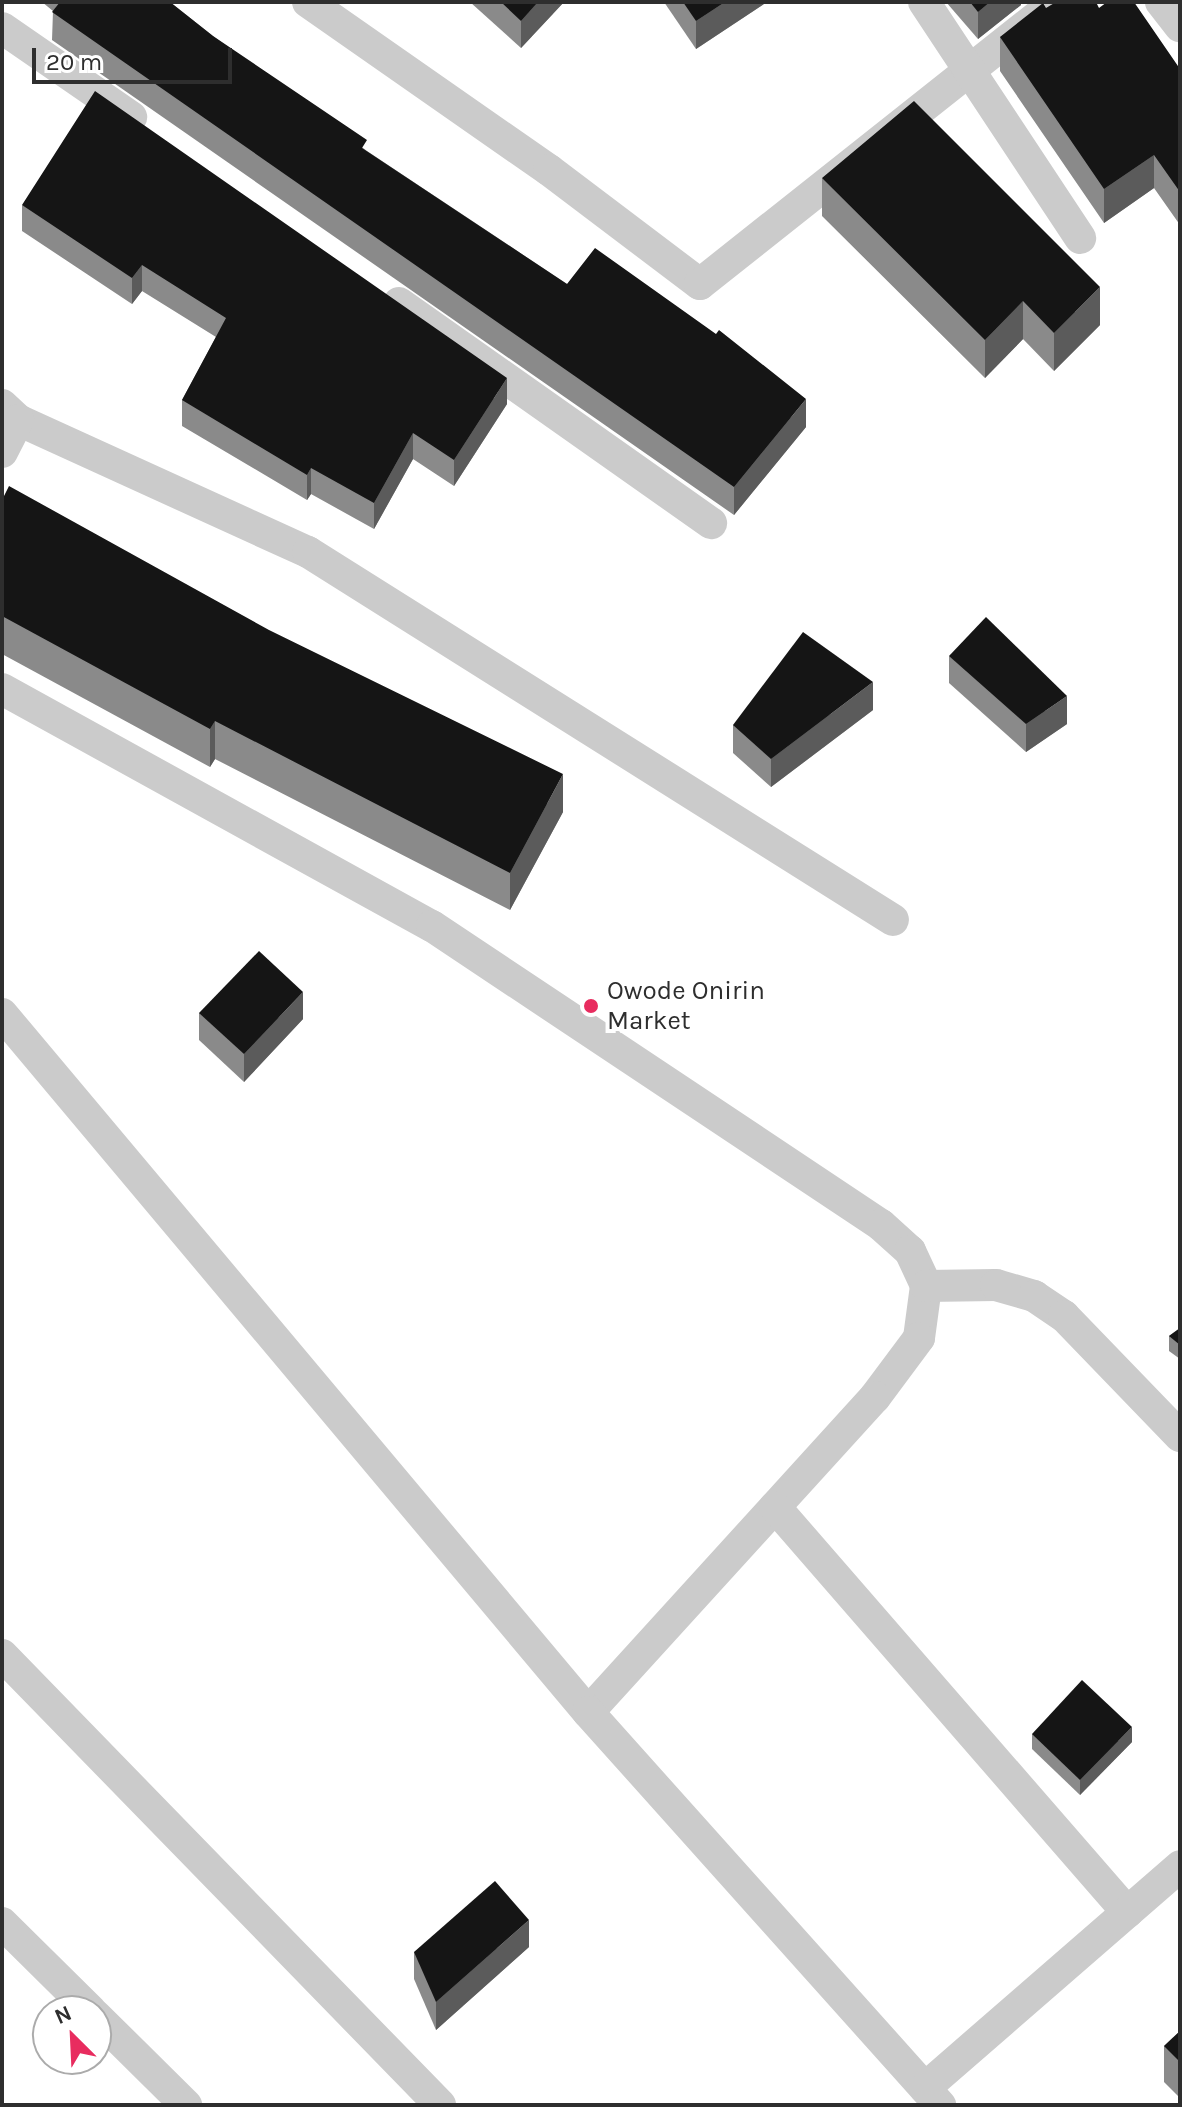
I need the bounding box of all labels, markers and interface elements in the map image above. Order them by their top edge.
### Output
scale bar [36,32,236,82]
text: 20 m [46,48,102,76]
place label: Owode Onirin Market [607,975,765,1036]
marker: Owode Onirin Market [582,997,600,1015]
north arrow [32,1995,112,2075]
text: N [51,2000,76,2030]

